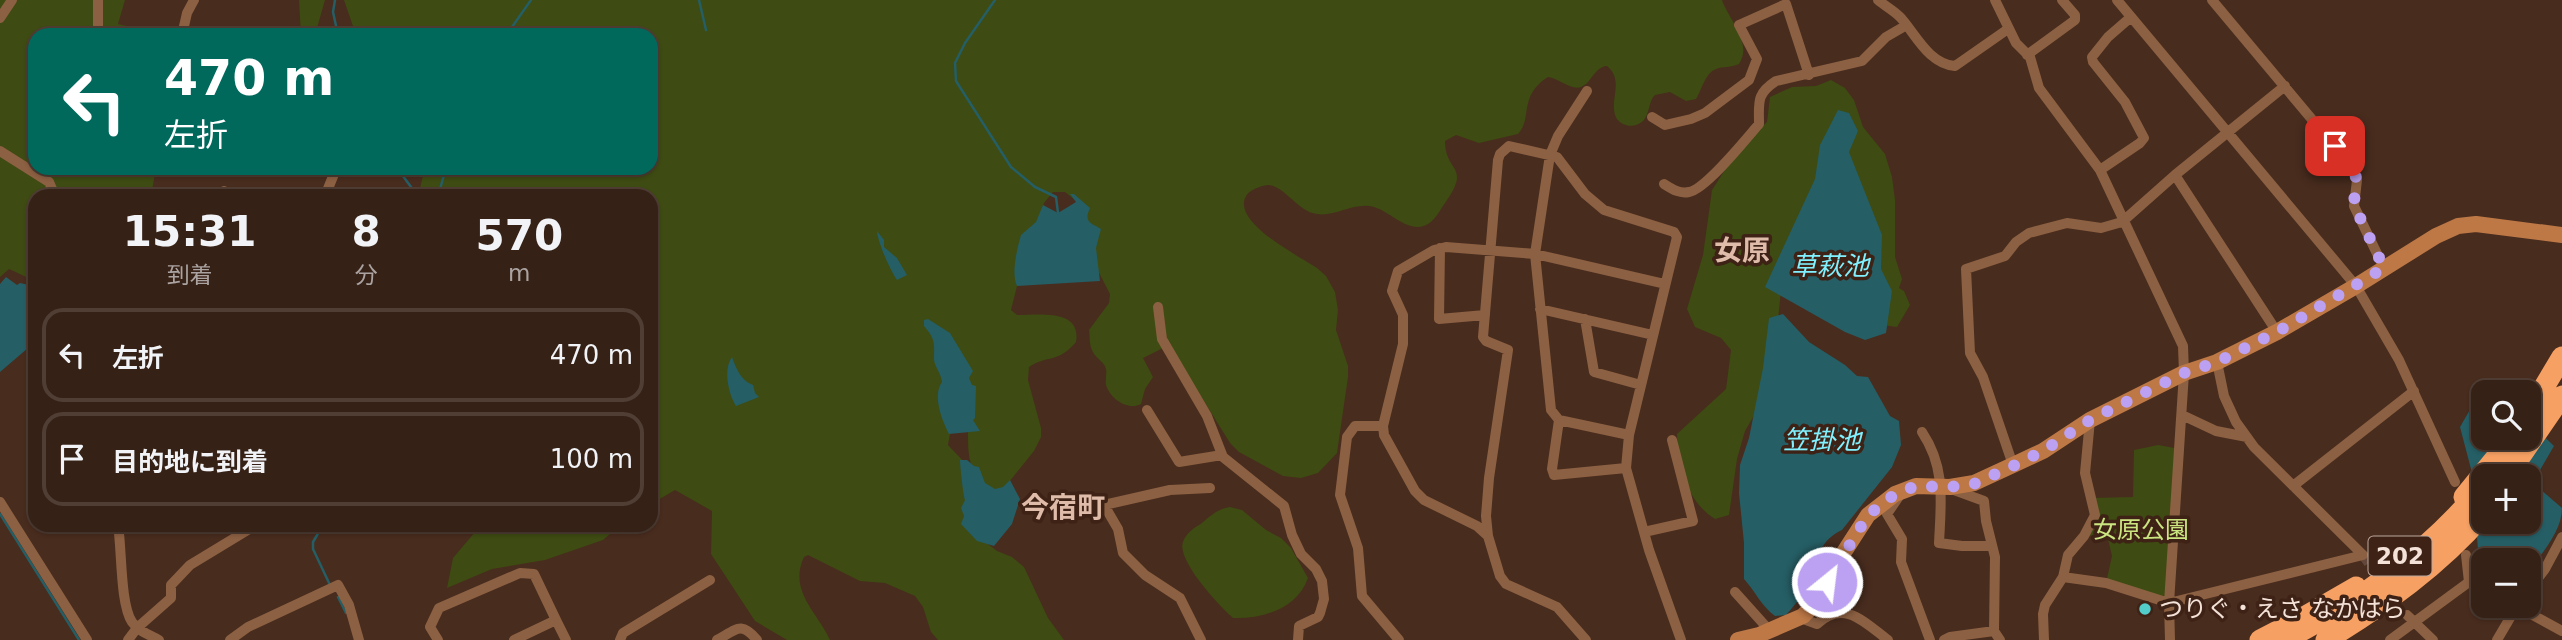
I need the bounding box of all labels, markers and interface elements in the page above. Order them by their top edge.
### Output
text: 470 m [164,50,334,107]
icon: left [49,56,140,147]
text: 左折 [164,116,228,154]
pin [2305,116,2365,176]
icon: arrive [2316,127,2354,165]
text: 15:31 [123,207,257,256]
text: 8 [351,207,381,256]
text: 570 [475,211,563,260]
district label: 女原 [1714,234,1770,267]
water label: 草萩池 [1791,251,1872,281]
text: m [508,260,531,286]
text: 到着 [167,262,213,288]
text: 分 [355,262,378,288]
icon: left [53,336,91,374]
text: 470 m [550,340,633,370]
text: 左折 [112,343,164,373]
map controls [2471,380,2541,618]
button: search [2471,380,2541,450]
water label: 笠掛池 [1783,425,1864,455]
icon: arrive [53,440,91,478]
text: 100 m [550,444,633,474]
text: 目的地に到着 [112,447,268,477]
button: + [2471,464,2541,534]
district label: 今宿町 [1021,491,1105,524]
park label: 女原公園 [2093,516,2189,544]
road number: 202 [2368,536,2432,576]
position arrow [1790,545,1864,619]
button: − [2471,548,2541,618]
place label: つりぐ・えさ なかはら [2159,595,2406,623]
marker: つりぐ・えさ なかはら [2137,601,2153,617]

